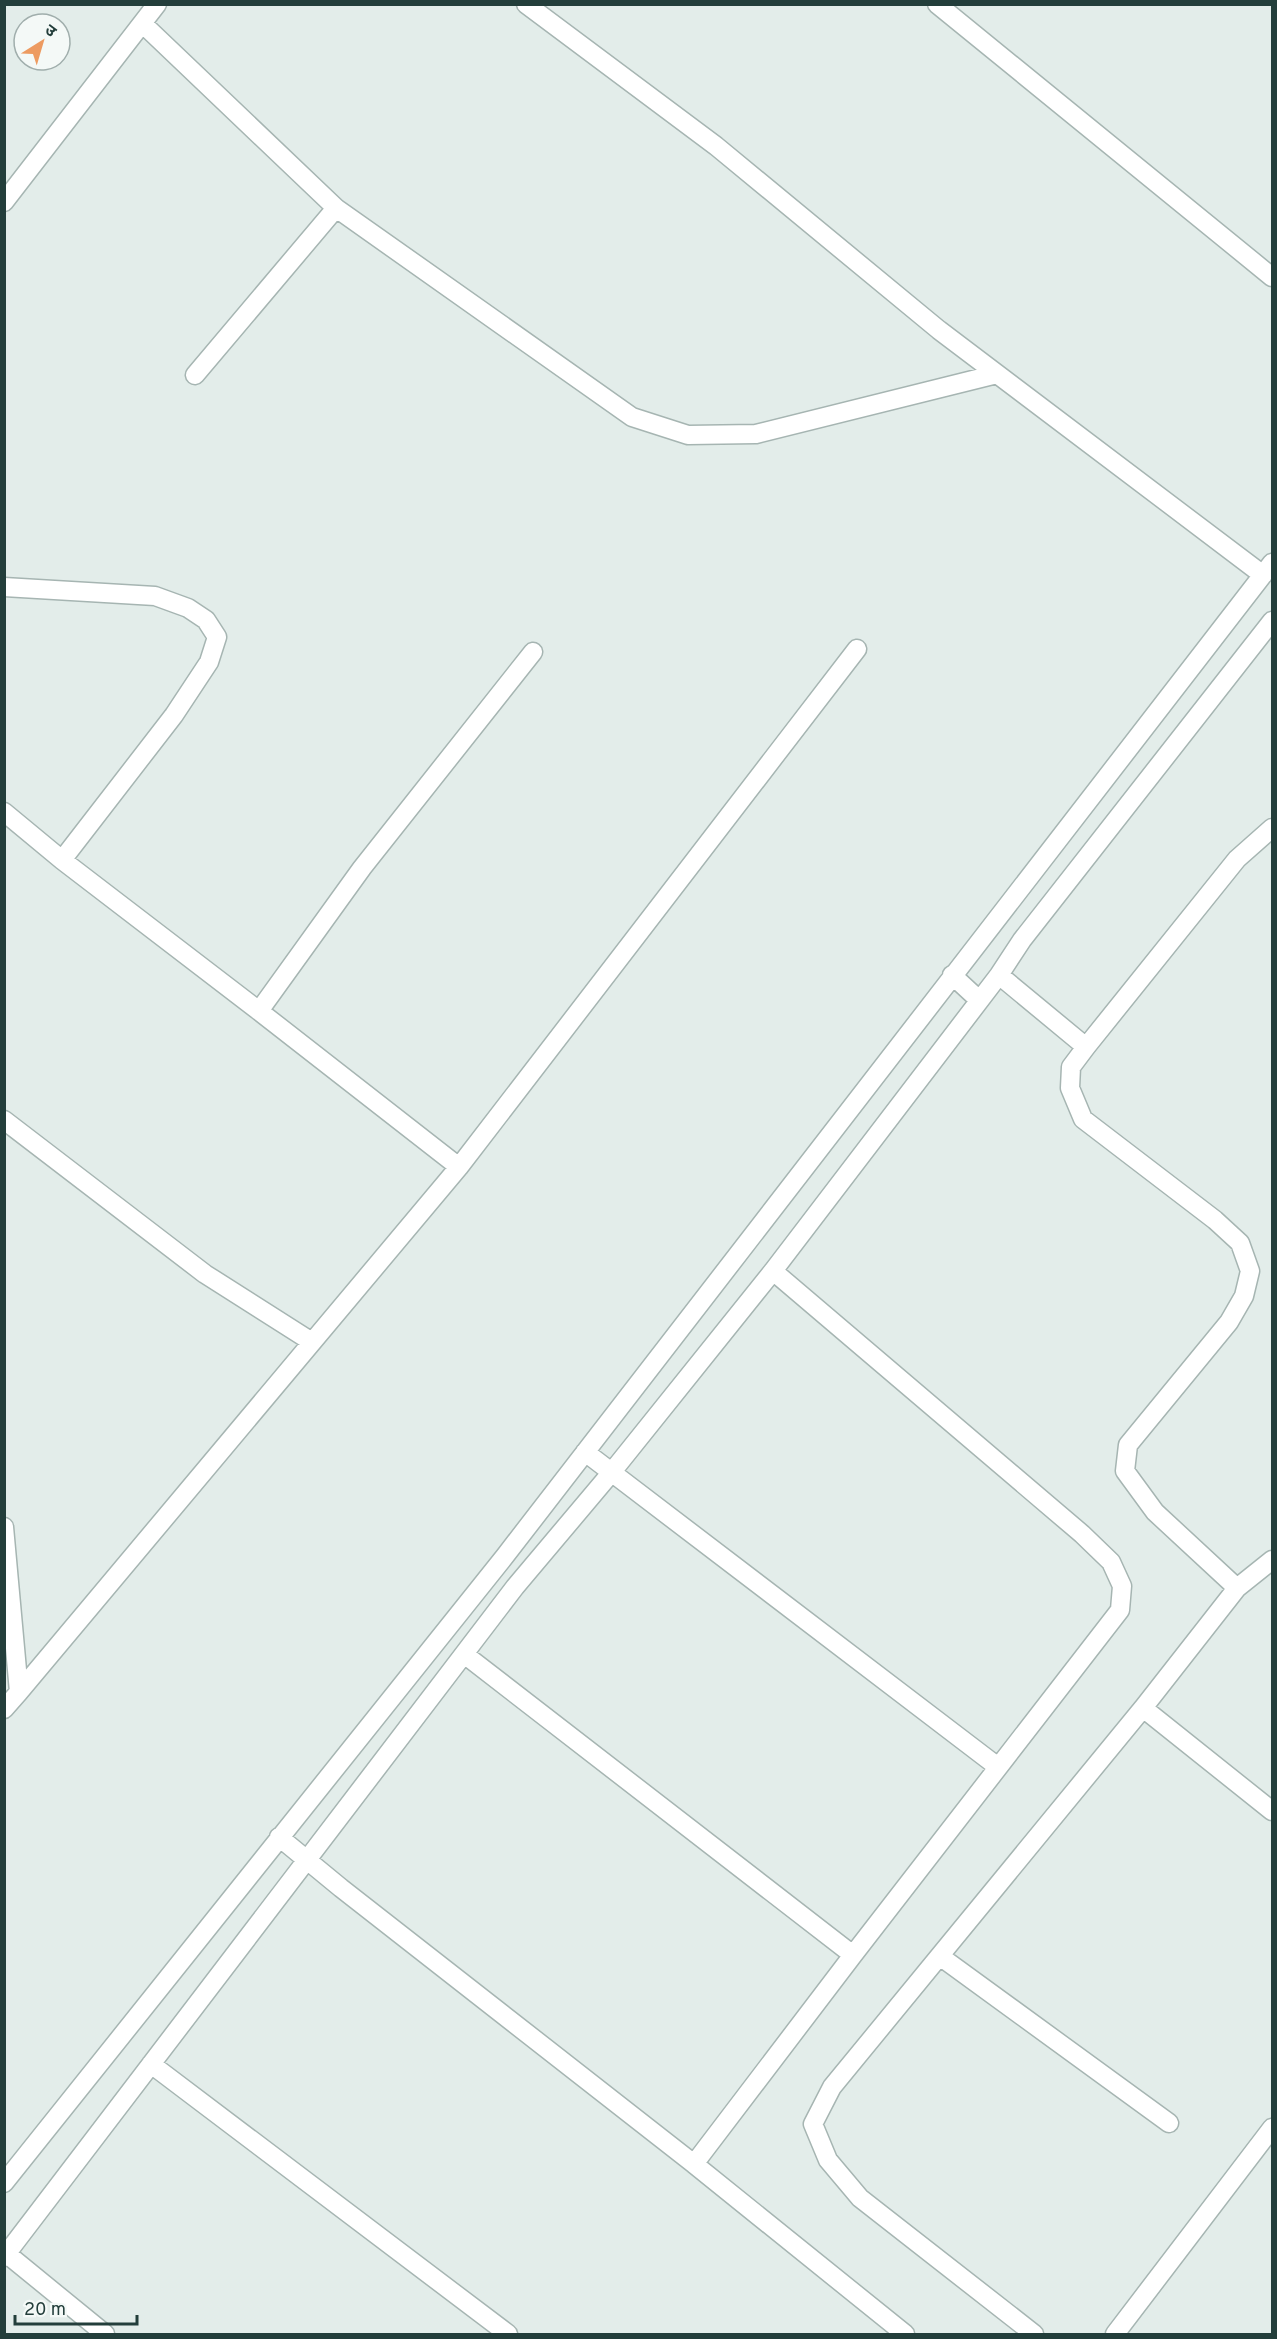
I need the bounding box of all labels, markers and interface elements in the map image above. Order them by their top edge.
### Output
north arrow [12,12,72,72]
text: उ [40,21,60,43]
scale bar [15,2288,136,2326]
text: 20 m [24,2299,66,2322]

